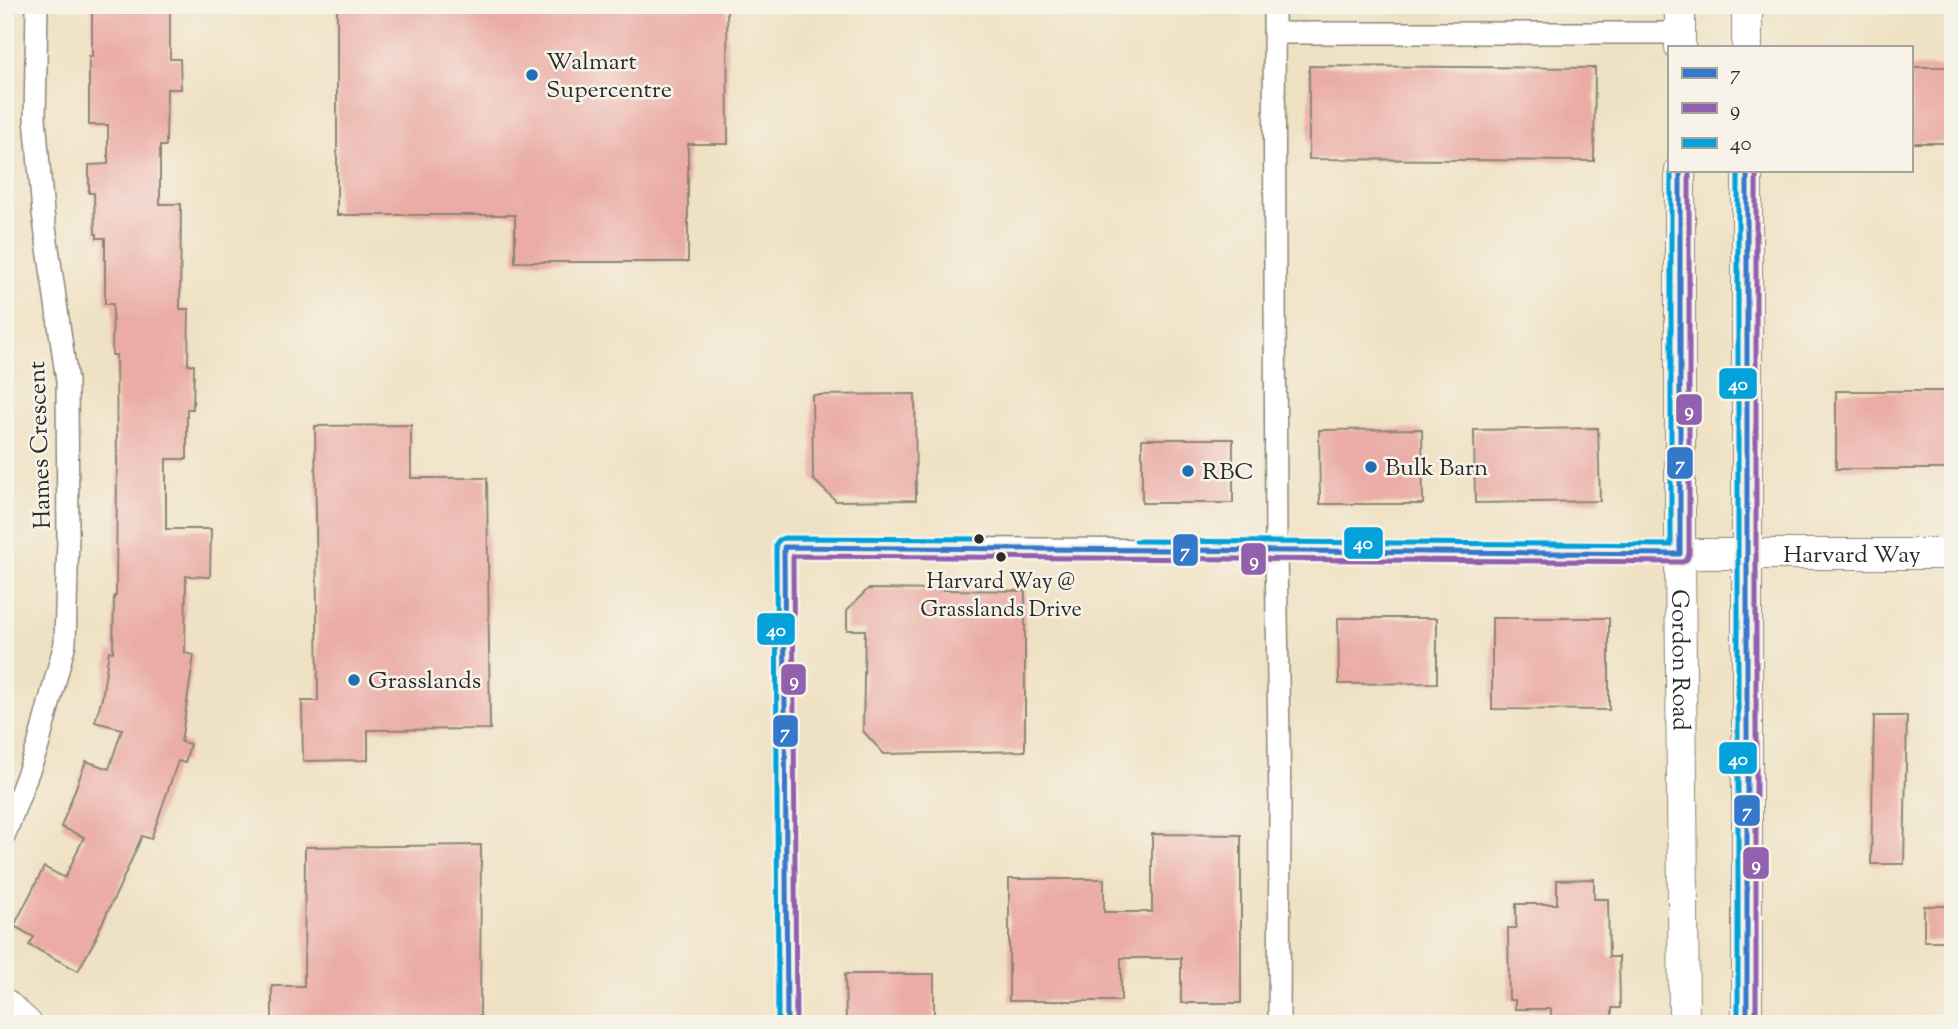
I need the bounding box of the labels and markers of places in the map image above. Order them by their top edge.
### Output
place label: Walmart Supercentre [546,46,672,108]
marker: Walmart Supercentre [524,67,540,83]
place label: Bulk Barn [1385,452,1488,486]
place label: RBC [1202,456,1254,490]
marker: Bulk Barn [1363,459,1379,475]
marker: RBC [1180,463,1196,479]
unlabelled marker [972,532,986,546]
marker: Harvard Way @ Grasslands Drive [994,550,1008,564]
place label: Harvard Way @ Grasslands Drive [920,567,1082,627]
place label: Grasslands [368,665,481,699]
marker: Grasslands [346,672,362,688]

